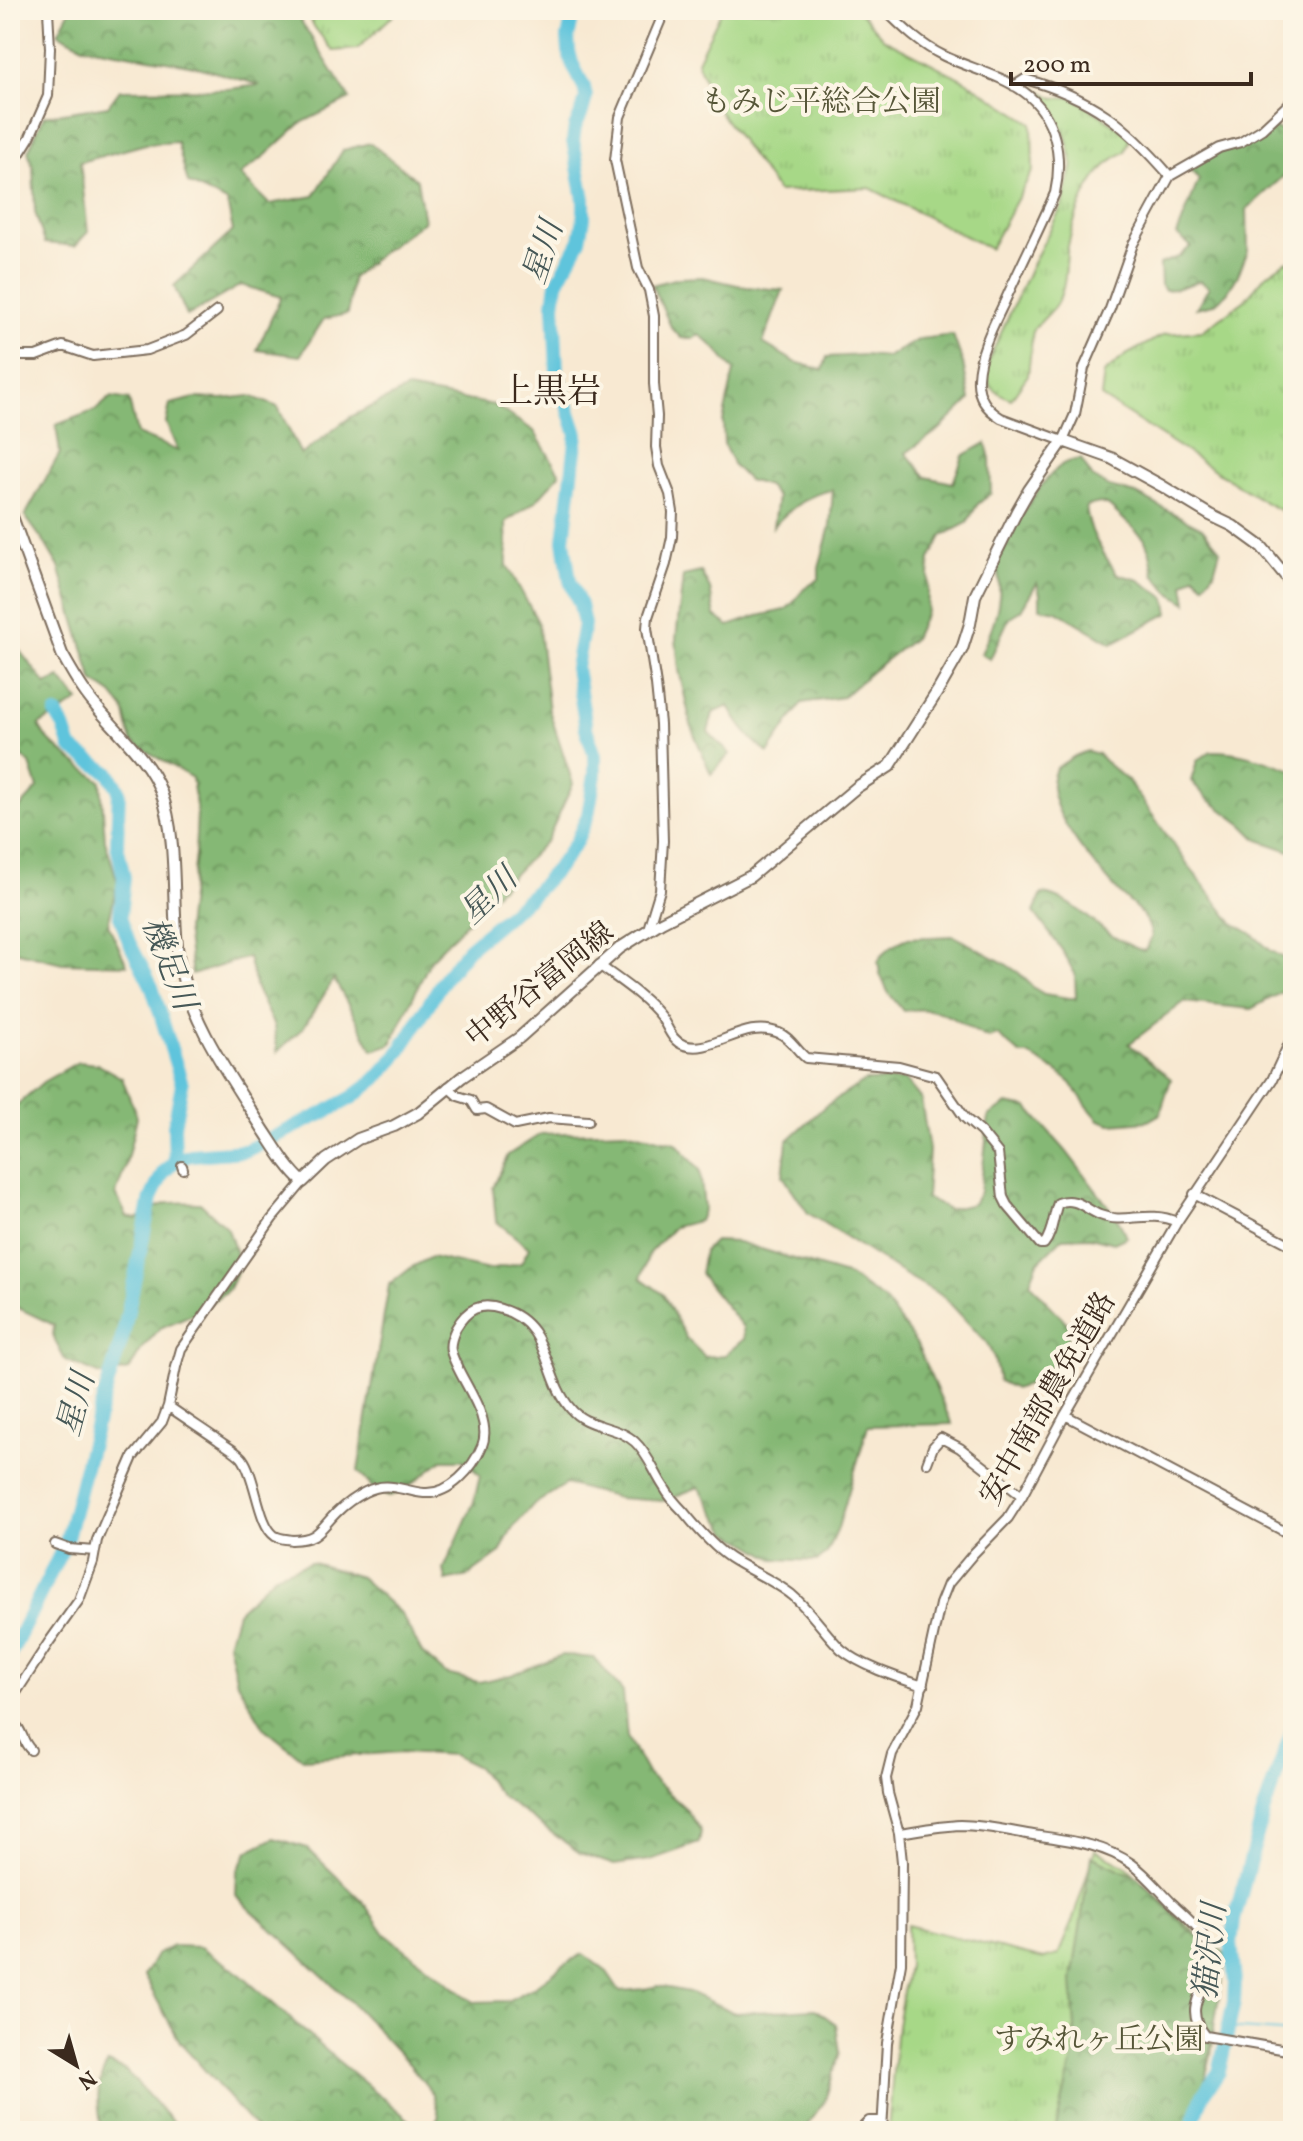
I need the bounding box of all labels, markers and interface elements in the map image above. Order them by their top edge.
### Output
scale bar [1011,36,1251,86]
text: 200 m [1023,49,1091,83]
park label: もみじ平総合公園 [701,82,941,124]
water label: 星川 [514,213,577,290]
district label: 上黒岩 [499,370,601,417]
water label: 星川 [452,857,531,935]
water label: 機足川 [129,911,206,1020]
street label: 中野谷富岡線 [457,913,623,1059]
street label: 安中南部農免道路 [971,1285,1127,1513]
water label: 星川 [48,1365,108,1441]
water label: 猫沢川 [1185,1898,1239,2001]
park label: すみれヶ丘公園 [994,2020,1204,2062]
north arrow [36,2025,116,2105]
text: N [71,2062,102,2096]

